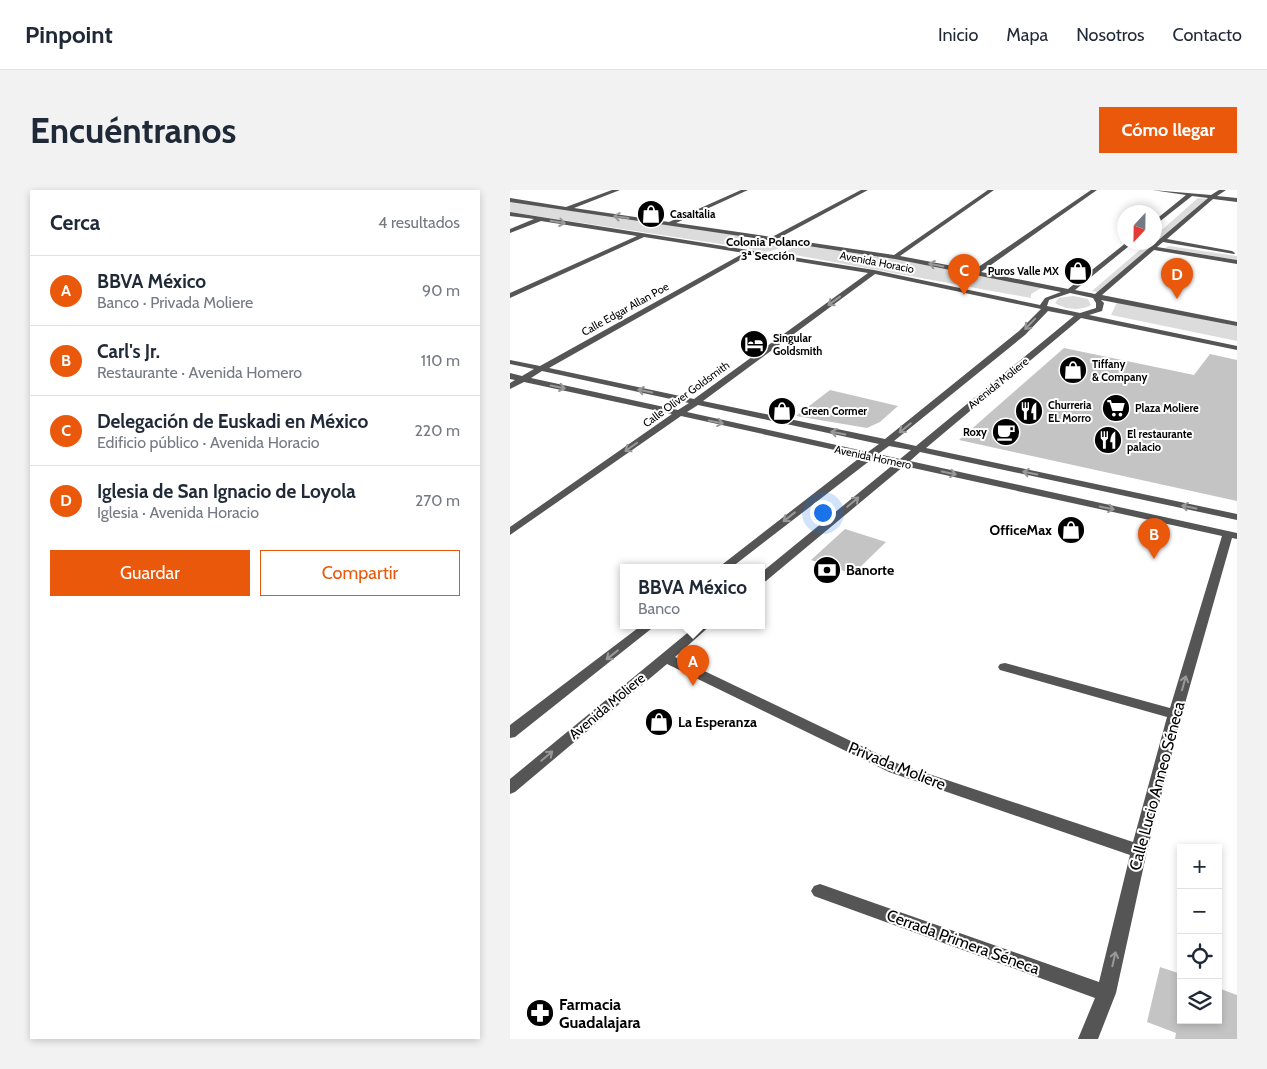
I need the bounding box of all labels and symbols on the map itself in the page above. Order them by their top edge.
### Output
shop icon: CasaItalia [636,199,666,229]
north arrow [1117,205,1162,250]
place label: CasaItalia [670,207,716,221]
one-way arrow [613,211,629,221]
one-way arrow [550,217,566,227]
district label: Colonia Polanco 3ª Sección [726,234,810,263]
street label: Avenida Horacio [839,248,915,276]
pin: C [948,254,980,295]
shop icon: Puros Valle MX [1063,256,1093,286]
pin: D [1161,258,1193,299]
one-way arrow [929,259,945,269]
place label: Puros Valle MX [988,264,1059,278]
street label: Calle Edgar Allan Poe [579,279,671,339]
one-way arrow [827,296,841,306]
one-way arrow [1024,318,1036,331]
hotel icon: Singular Goldsmith [739,329,769,359]
place label: Singular Goldsmith [773,331,822,358]
street label: Avenida Moliere [965,354,1031,412]
shop icon: Tiffany & Company [1058,355,1088,385]
place label: Tiffany & Company [1092,357,1147,384]
street label: Calle Oliver Goldsmith [640,358,732,430]
one-way arrow [549,383,565,392]
one-way arrow [638,386,654,395]
supermarket icon: Plaza Moliere [1101,393,1131,423]
shop icon: Green Cormer [767,396,797,426]
restaurant icon: Churreria EL Morro [1014,396,1044,426]
place label: Churreria EL Morro [1048,398,1092,425]
place label: Plaza Moliere [1135,401,1199,415]
place label: Green Cormer [801,404,867,418]
cafe icon: Roxy [991,417,1021,447]
one-way arrow [708,418,724,427]
one-way arrow [898,422,911,433]
place label: Roxy [963,425,987,439]
restaurant icon: El restaurante palacio [1093,425,1123,455]
one-way arrow [831,427,847,437]
place label: El restaurante palacio [1127,427,1193,454]
one-way arrow [625,442,639,452]
street label: Avenida Homero [833,442,913,472]
one-way arrow [1023,468,1039,478]
one-way arrow [940,469,956,478]
one-way arrow [847,496,860,508]
your location [810,500,836,526]
one-way arrow [1182,502,1198,511]
one-way arrow [1099,504,1115,513]
one-way arrow [783,512,796,523]
shop icon: OfficeMax [1056,515,1086,545]
pin: B [1138,518,1170,559]
place label: OfficeMax [990,521,1052,539]
bank icon: Banorte [812,555,842,585]
place label: Banorte [846,561,894,579]
pin: A [677,645,709,686]
one-way arrow [605,649,618,660]
street label: Avenida Moliere [565,669,649,743]
one-way arrow [1180,676,1190,692]
street label: Calle Lucio Anneo Séneca [1125,699,1189,873]
shop icon: La Esperanza [644,707,674,737]
place label: La Esperanza [678,713,757,731]
street label: Privada Moliere [846,738,948,794]
one-way arrow [541,751,554,762]
street label: Cerrada Primera Séneca [884,906,1042,979]
one-way arrow [1110,952,1119,968]
place label: Farmacia Guadalajara [559,995,641,1032]
pharmacy icon: Farmacia Guadalajara [525,998,555,1028]

